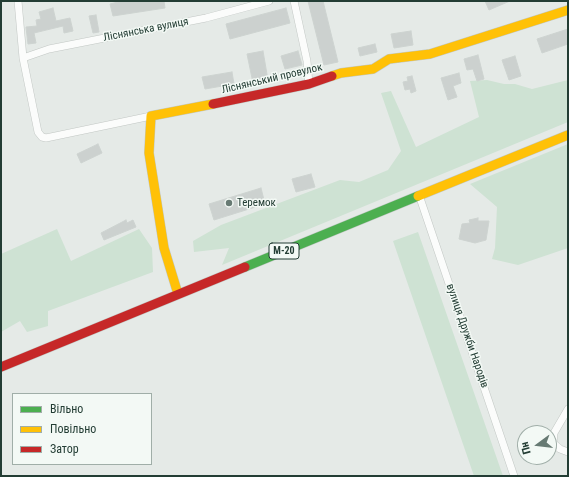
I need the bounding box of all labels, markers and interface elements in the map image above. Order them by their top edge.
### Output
street label: Ліснянська вулиця [102,15,190,45]
street label: Ліснянський провулок [220,61,324,97]
place label: Теремок [237,196,276,210]
marker: Теремок [224,198,234,208]
road number: М-20 [269,243,299,259]
street label: вулиця Дружби Народів [443,282,491,390]
legend [12,393,152,465]
text: Вільно [50,402,83,416]
text: Повільно [50,422,96,436]
north arrow [517,425,557,465]
text: Пн [518,440,534,456]
text: Затор [50,442,79,456]

